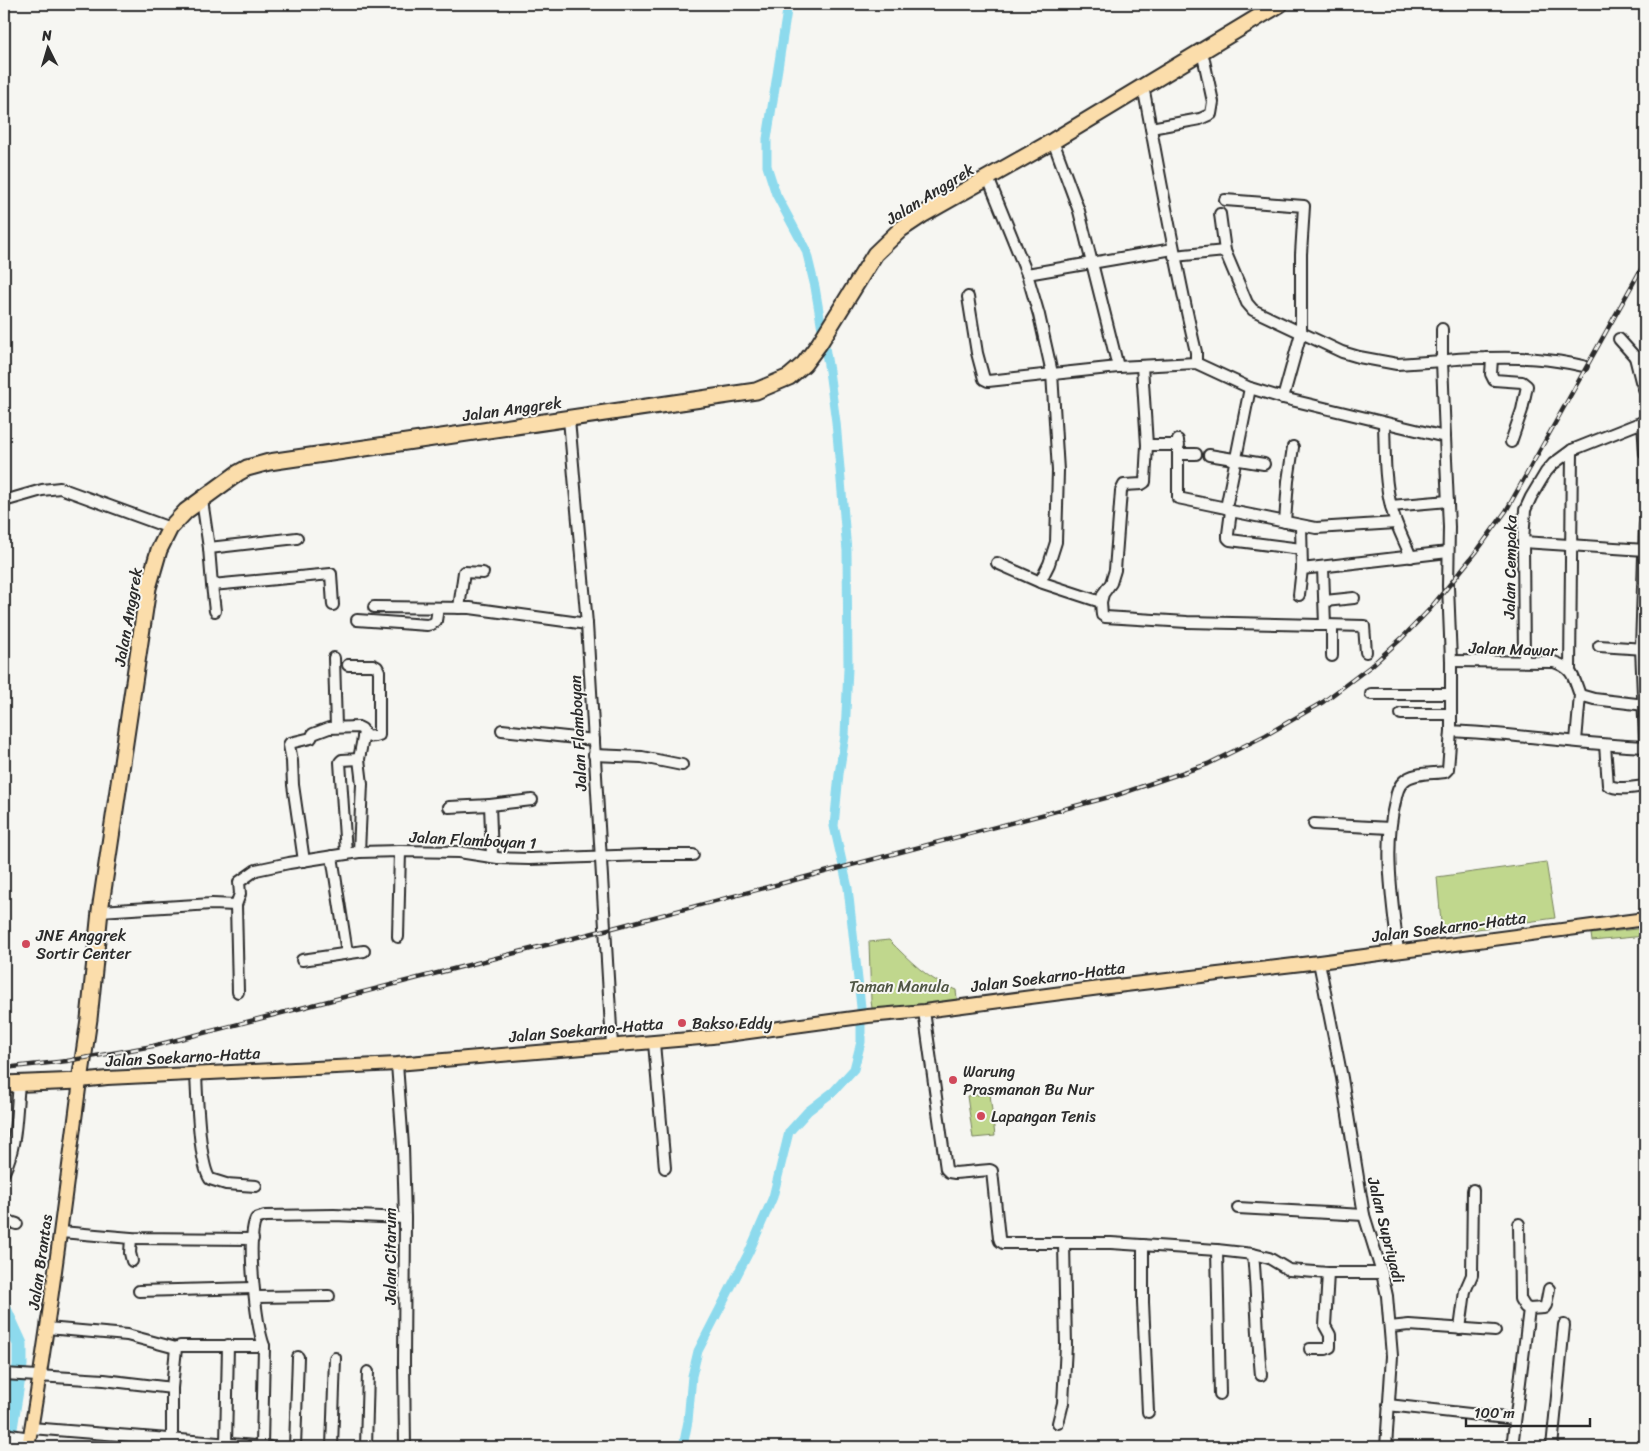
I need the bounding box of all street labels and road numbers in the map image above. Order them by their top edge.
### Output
street label: Jalan Anggrek [879,155,980,233]
street label: Jalan Anggrek [460,388,564,430]
street label: Jalan Cempaka [1495,514,1525,620]
street label: Jalan Anggrek [105,565,151,670]
street label: Jalan Mawar [1467,633,1559,665]
street label: Jalan Flamboyan [560,674,596,793]
street label: Jalan Flamboyan 1 [408,822,537,858]
street label: Jalan Soekarno-Hatta [1369,903,1529,951]
street label: Jalan Soekarno-Hatta [968,953,1128,1001]
street label: Jalan Soekarno-Hatta [507,1009,665,1051]
street label: Jalan Soekarno-Hatta [104,1038,262,1076]
street label: Jalan Supriyadi [1359,1173,1413,1287]
street label: Jalan Citarum [376,1207,405,1306]
street label: Jalan Brantas [19,1212,61,1313]

